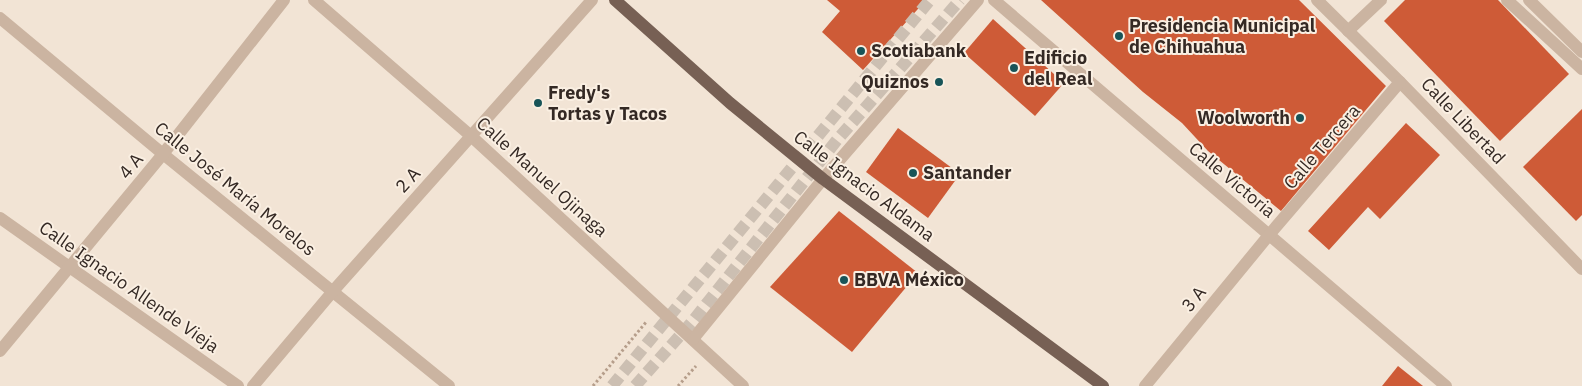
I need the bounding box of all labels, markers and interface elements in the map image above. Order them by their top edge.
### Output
place label: Presidencia Municipal de Chihuahua [1129,14,1316,58]
marker: Presidencia Municipal de Chihuahua [1113,30,1125,42]
place label: Scotiabank [871,39,967,62]
marker: Scotiabank [855,45,867,57]
place label: Edificio del Real [1024,46,1093,90]
marker: Edificio del Real [1008,62,1020,74]
place label: Quiznos [861,70,929,93]
street label: Calle Libertad [1416,73,1510,169]
marker: Quiznos [933,76,945,88]
place label: Fredy's Tortas y Tacos [548,81,667,125]
marker: Fredy's Tortas y Tacos [532,97,544,109]
street label: Calle Tercera [1278,99,1365,194]
place label: Woolworth [1197,106,1290,129]
street label: Calle Manuel Ojinaga [472,112,613,242]
marker: Woolworth [1294,112,1306,124]
street label: Calle José María Morelos [150,116,321,261]
street label: Calle Ignacio Aldama [789,125,940,246]
street label: Calle Victoria [1184,137,1281,223]
street label: 4 A [113,148,148,183]
place label: Santander [923,161,1011,184]
street label: 2 A [390,162,425,197]
marker: Santander [907,167,919,179]
street label: Calle Ignacio Allende Vieja [35,216,224,358]
place label: BBVA México [854,268,964,291]
marker: BBVA México [838,274,850,286]
street label: 3 A [1176,281,1211,316]

